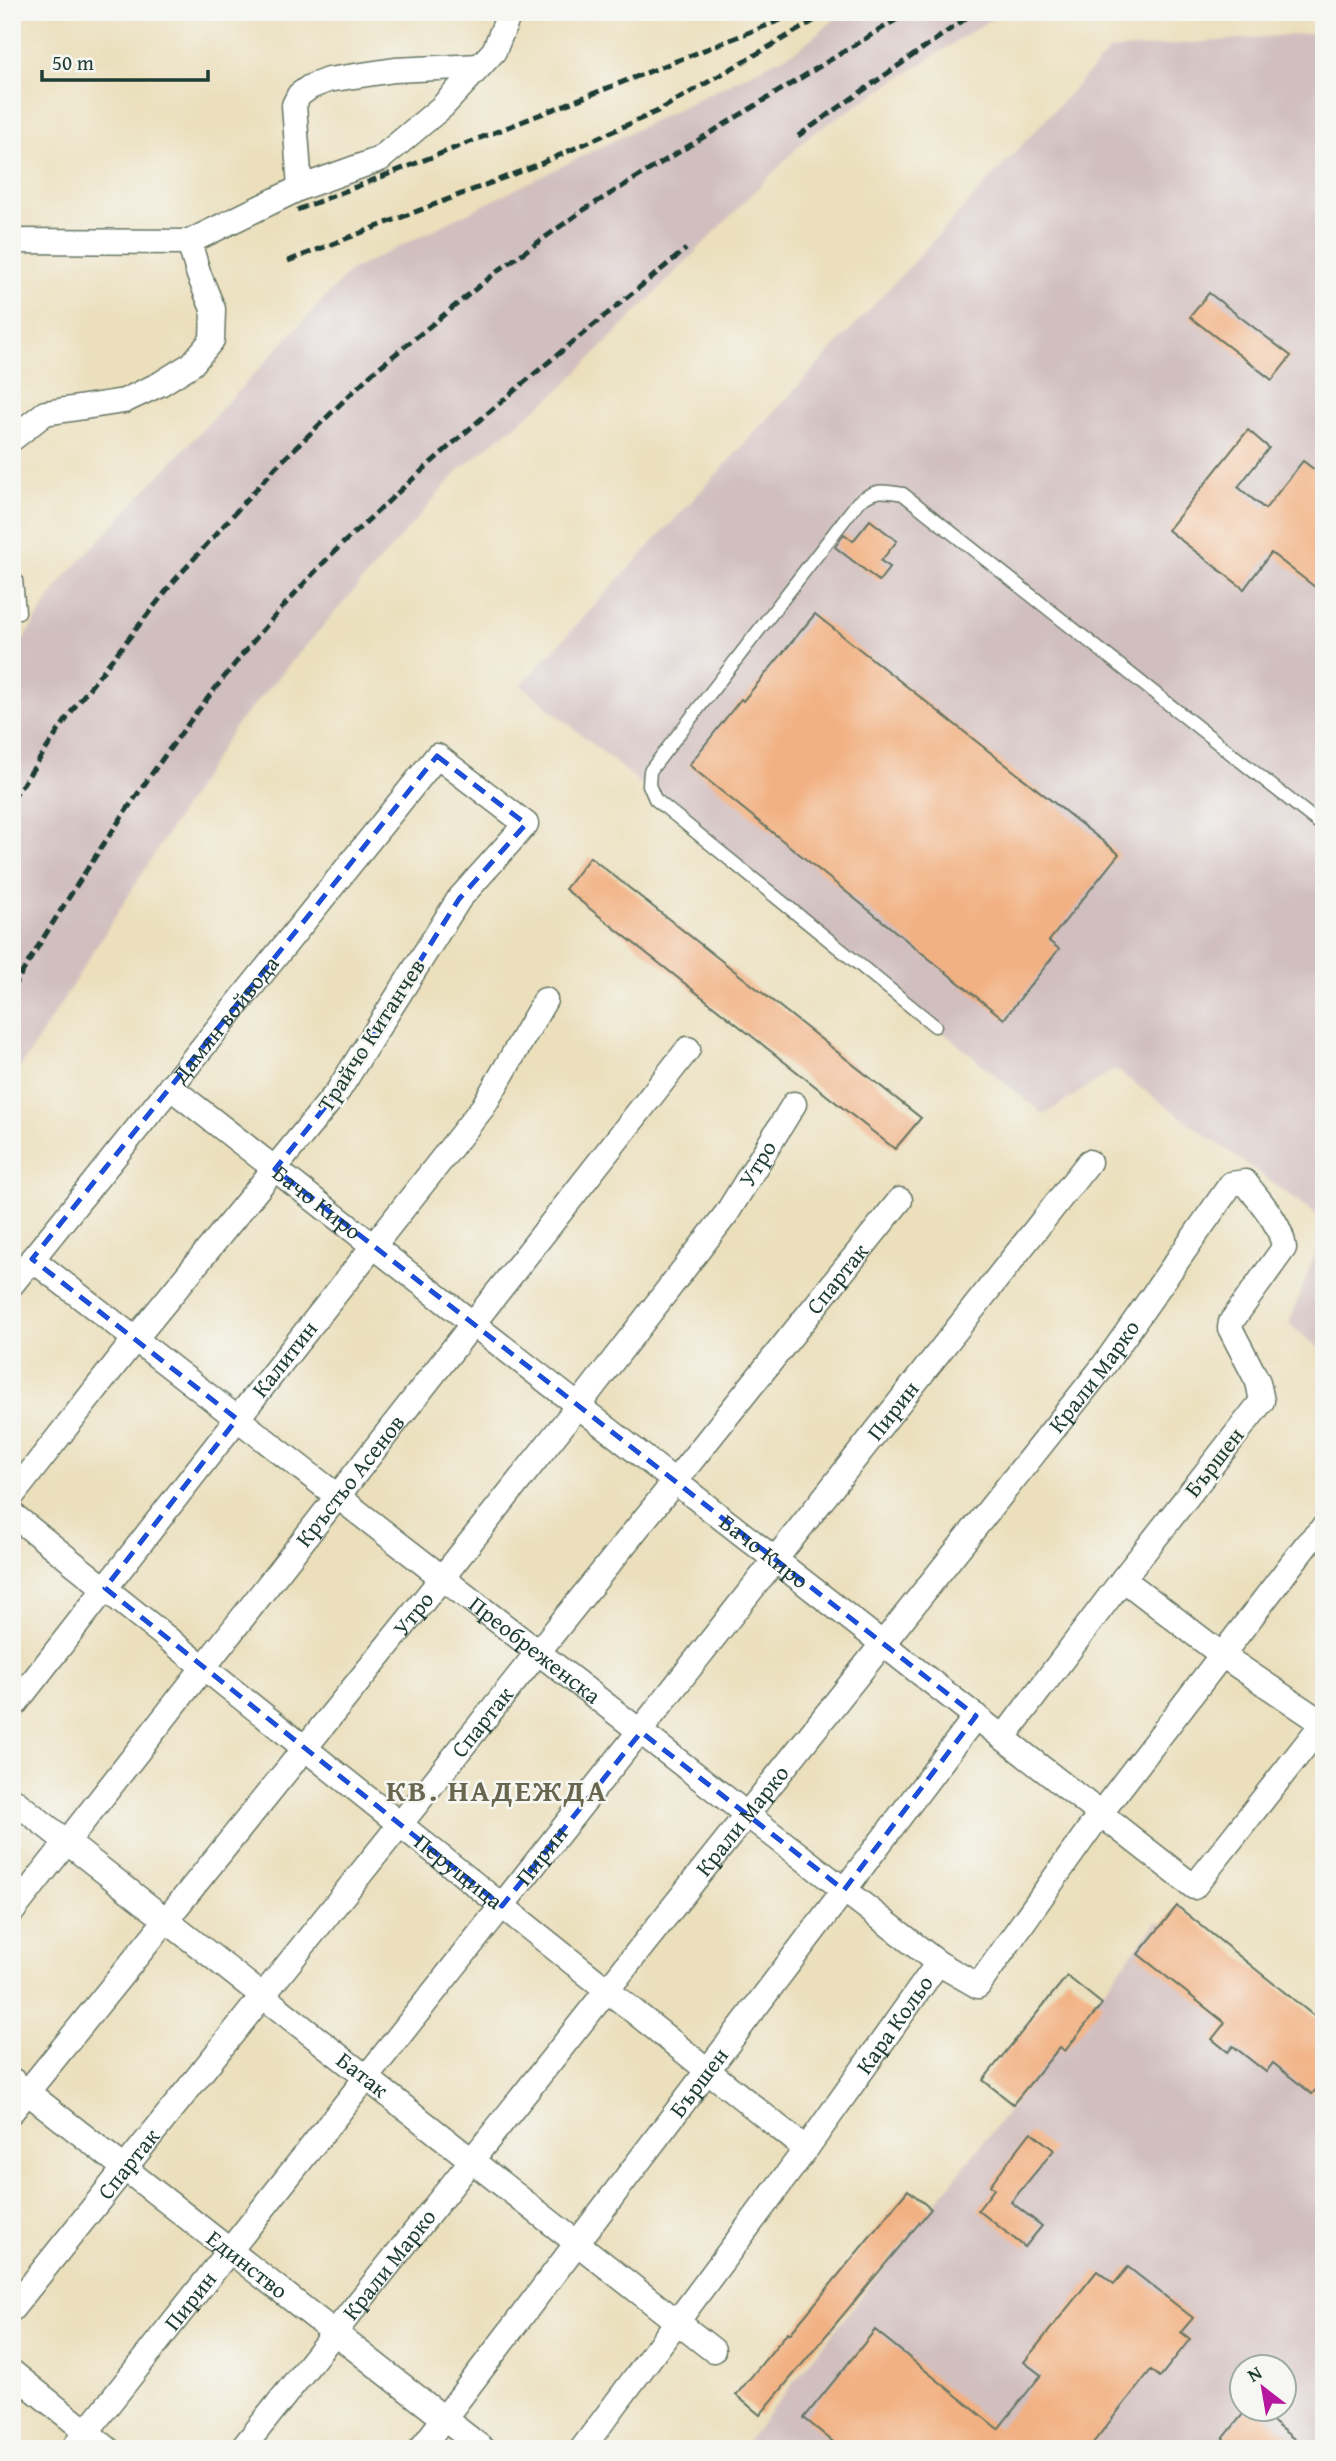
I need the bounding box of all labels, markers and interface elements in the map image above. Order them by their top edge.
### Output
scale bar [42,38,208,82]
text: 50 m [52,47,94,78]
street label: Дамян войвода [163,948,286,1090]
street label: Трайчо Китанчев [309,952,433,1118]
street label: Утро [730,1134,784,1193]
street label: Бачо Киро [266,1156,369,1247]
street label: Спартак [798,1236,875,1321]
street label: Калитин [243,1313,325,1404]
street label: Крали Марко [1040,1313,1147,1439]
street label: Пирин [858,1373,926,1447]
street label: Кръстьо Асенов [287,1407,412,1554]
street label: Бършен [1176,1420,1251,1504]
street label: Бачо Киро [713,1505,816,1596]
street label: Утро [385,1584,441,1643]
street label: Преобреженска [462,1588,608,1711]
street label: Спартак [443,1679,520,1764]
street label: Крали Марко [687,1758,796,1883]
district label: КВ. НАДЕЖДА [386,1768,608,1812]
street label: Пирин [507,1818,575,1892]
street label: Перущица [408,1825,510,1917]
street label: Кара Кольо [847,1968,941,2081]
street label: Бършен [661,2040,736,2124]
street label: Батак [330,2043,396,2105]
street label: Спартак [89,2121,167,2206]
street label: Крали Марко [334,2201,443,2327]
street label: Единство [200,2222,295,2306]
street label: Пирин [156,2263,224,2337]
north arrow [1228,2352,1298,2422]
text: N [1242,2358,1267,2389]

